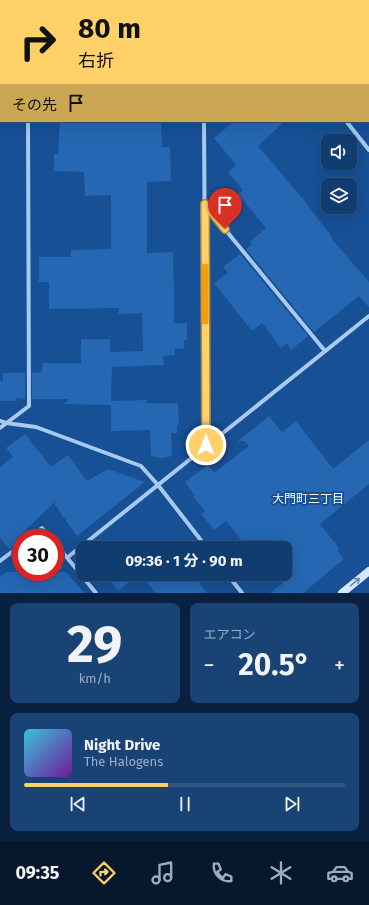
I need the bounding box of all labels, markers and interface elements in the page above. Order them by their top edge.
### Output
text: 80 m [78,12,141,45]
icon: right [12,16,64,68]
text: 右折 [78,50,114,72]
icon: arrive [65,92,87,114]
text: その先 [12,96,57,114]
map controls [321,134,357,214]
button: sound [321,134,357,170]
button: layers [321,178,357,214]
pin [208,188,242,229]
icon: arrive [214,194,236,216]
position arrow [185,424,227,466]
district label: 大門町三丁目 [272,492,344,506]
speed limit sign: 30 [12,529,64,581]
text: 09:36 · 1 分 · 90 m [125,552,243,570]
one-way arrow [350,577,361,586]
text: 29 [67,613,122,676]
text: エアコン [204,627,256,642]
text: 20.5° [238,647,310,683]
text: − [204,652,215,679]
text: + [334,652,345,679]
text: km/h [79,671,111,686]
text: Night Drive [84,736,160,754]
text: The Halogens [84,754,163,769]
icon: previous [67,793,89,815]
icon: pause [174,793,196,815]
icon: next [281,793,303,815]
icon: directions [90,859,118,887]
icon: music [149,859,177,887]
icon: phone [208,859,236,887]
icon: climate [267,859,295,887]
icon: car [326,859,354,887]
text: 09:35 [15,862,59,884]

